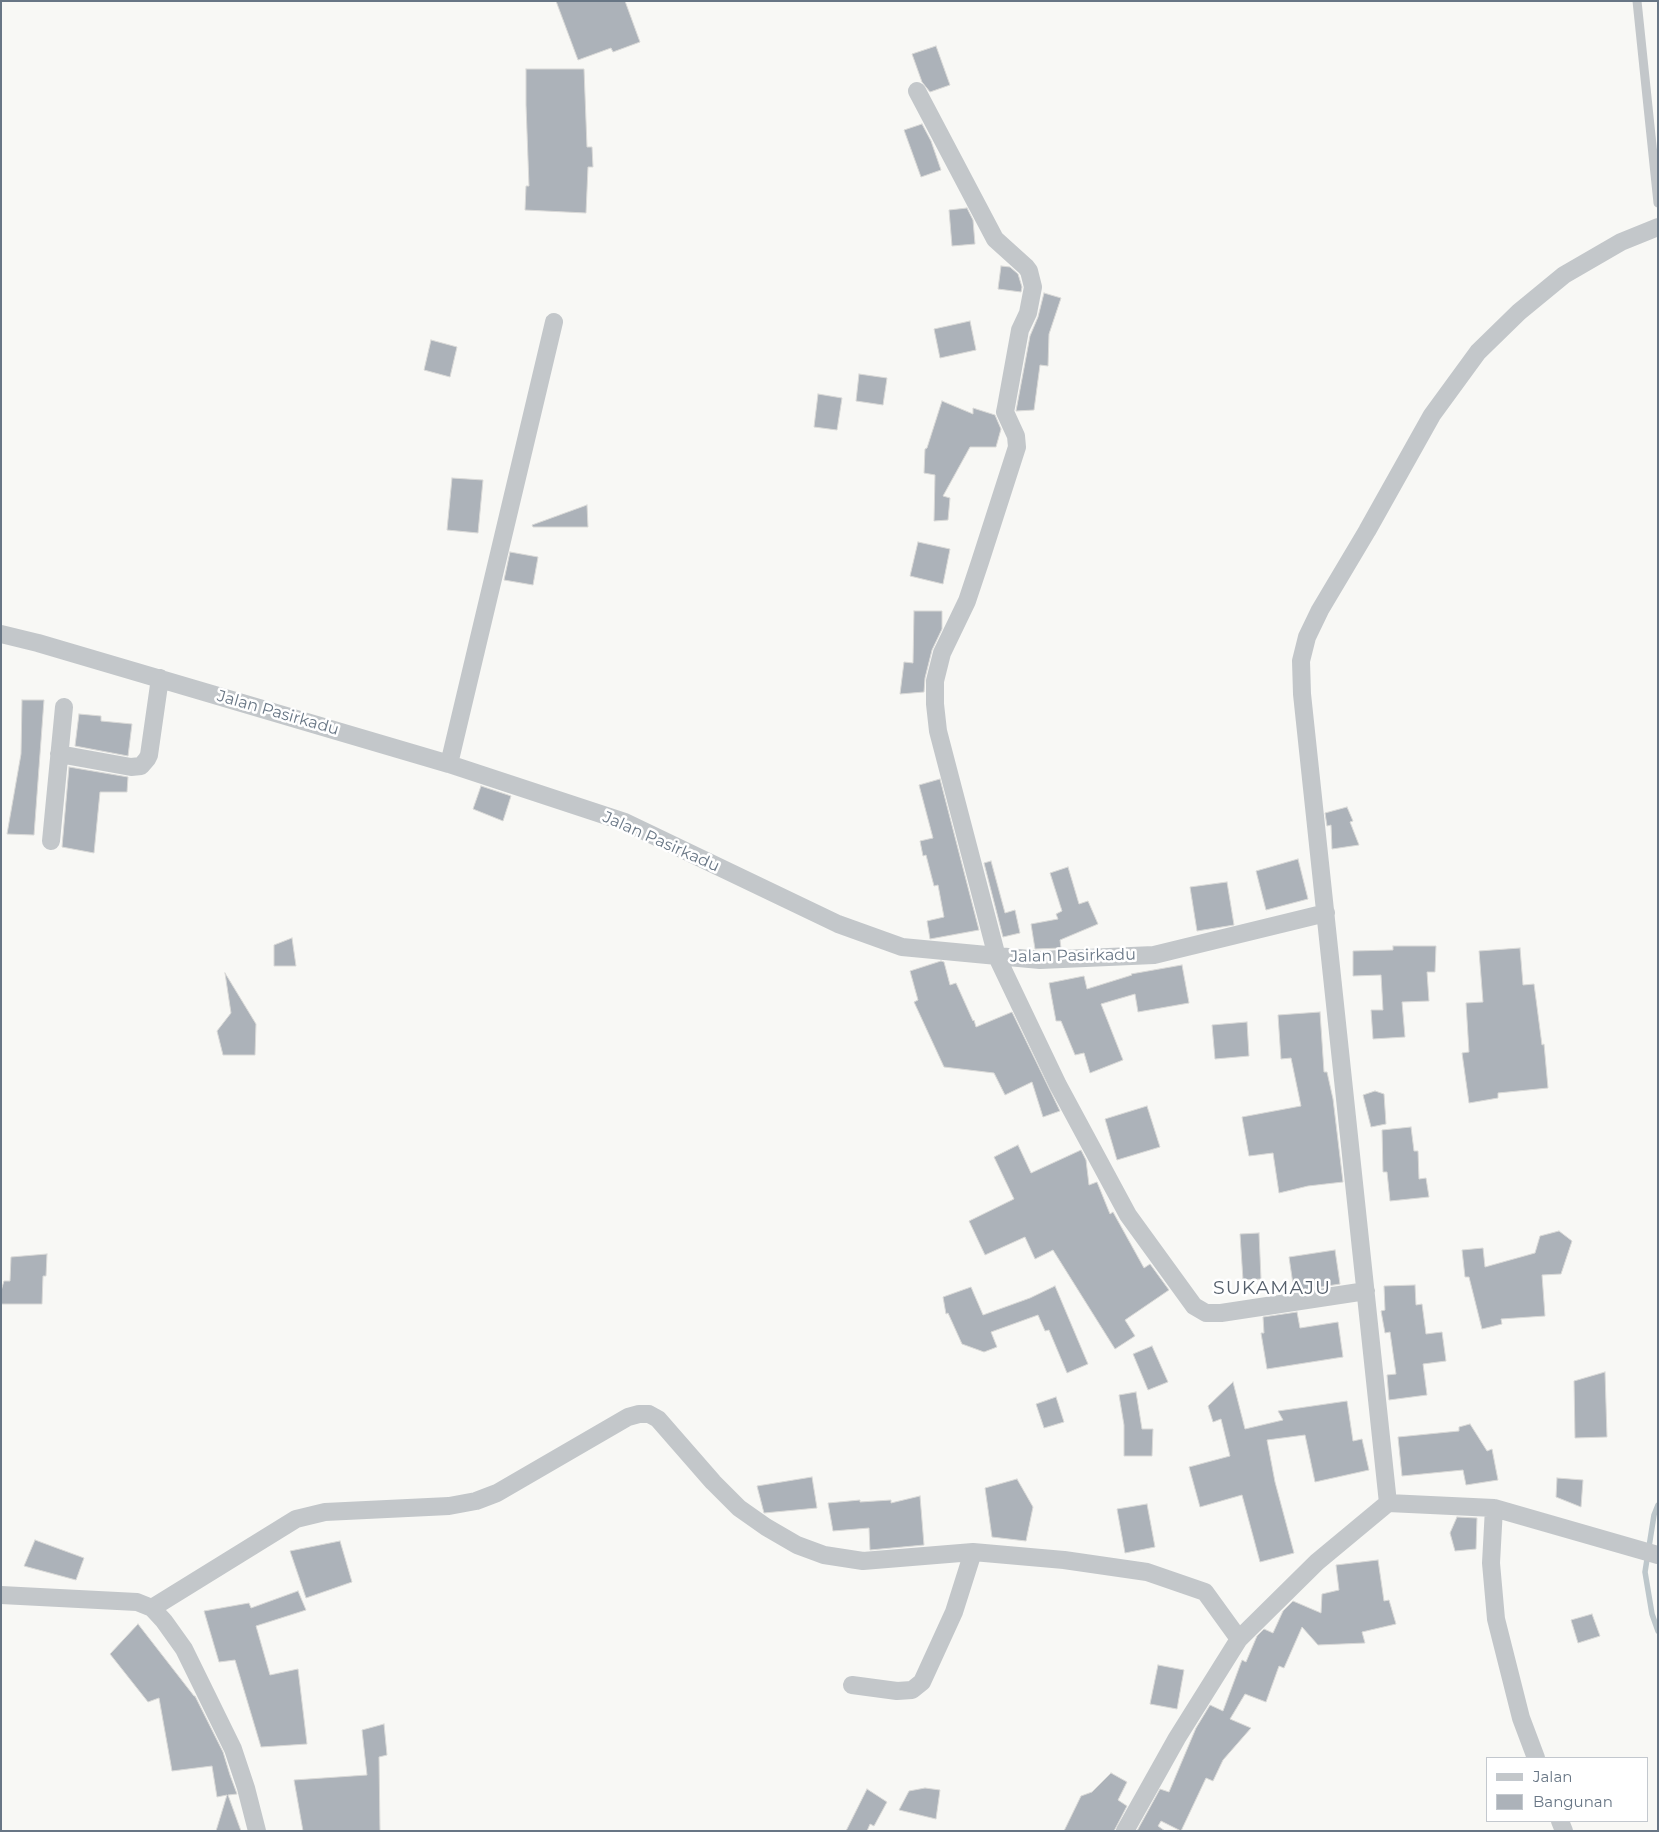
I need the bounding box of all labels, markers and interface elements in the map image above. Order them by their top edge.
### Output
street label: Jalan Pasirkadu [215,686,341,740]
street label: Jalan Pasirkadu [600,808,722,876]
street label: Jalan Pasirkadu [1010,945,1136,967]
district label: SUKAMAJU [1212,1277,1332,1299]
legend [1486,1757,1649,1822]
text: Jalan [1533,1767,1572,1786]
text: Bangunan [1533,1792,1613,1811]

